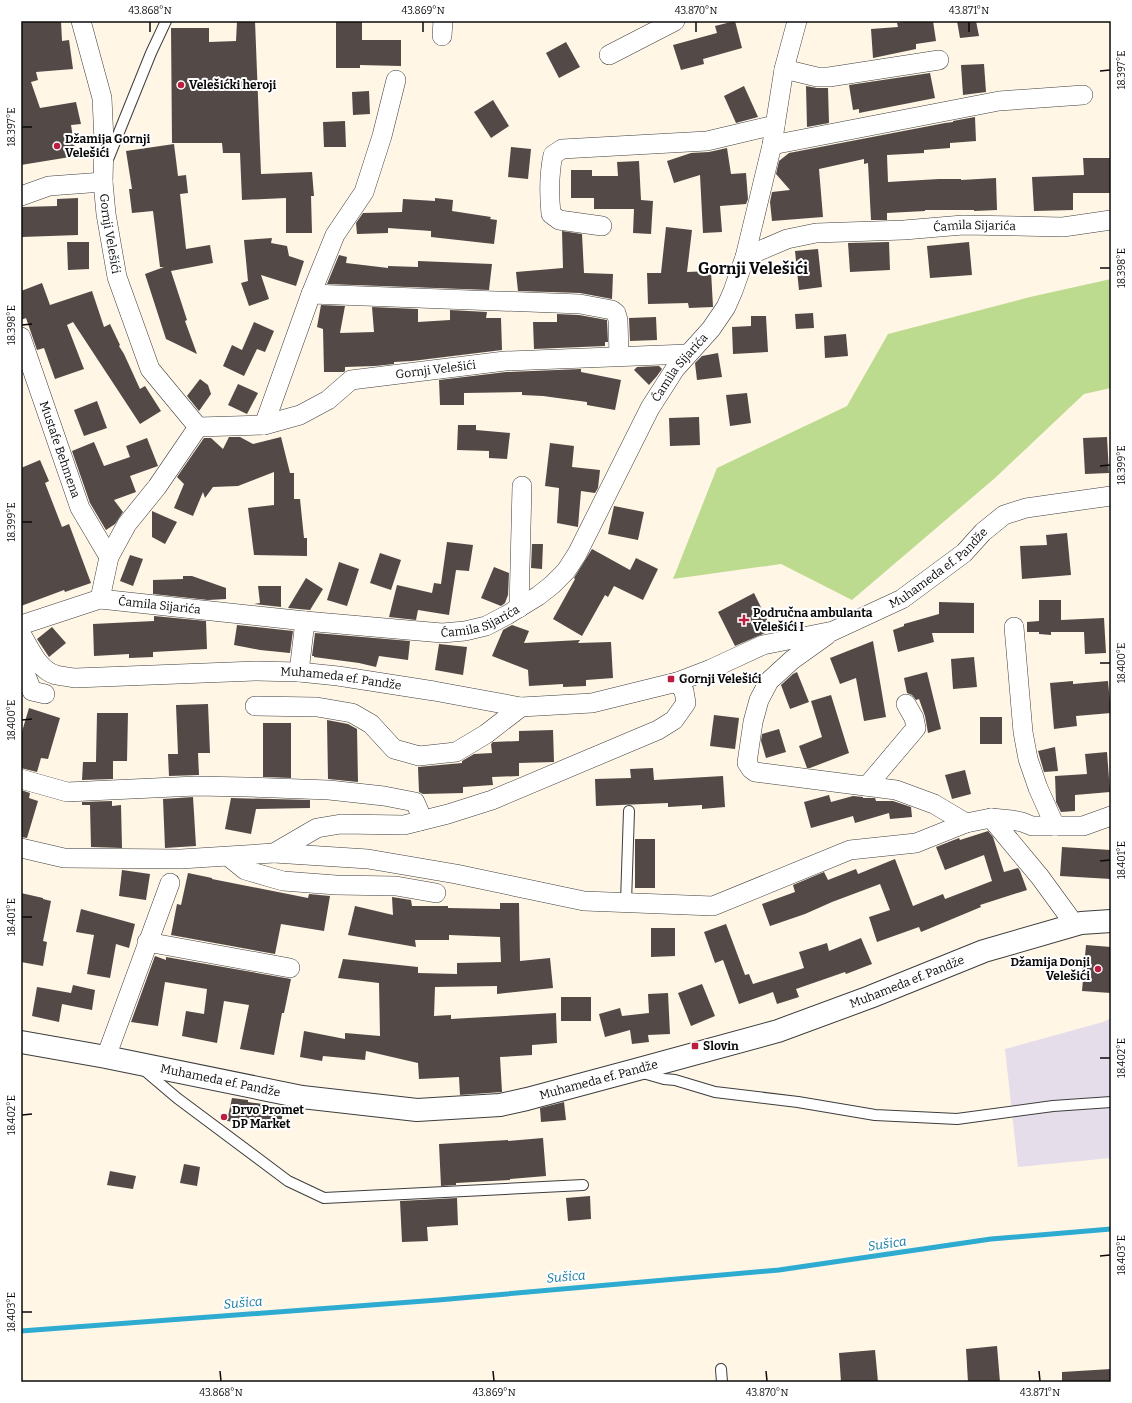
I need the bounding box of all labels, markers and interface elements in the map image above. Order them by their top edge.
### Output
text: 43.868°N [128,5,172,17]
text: 43.869°N [401,5,445,17]
text: 43.870°N [675,5,717,17]
text: 43.871°N [949,5,989,17]
text: 18.397°E [1116,50,1128,90]
place label: Velešićki heroji [189,78,277,93]
marker: Velešićki heroji [176,80,186,90]
text: 18.397°E [6,107,18,147]
place label: Džamija Gornji Velešići [65,132,150,160]
marker: Džamija Gornji Velešići [52,141,62,151]
street label: Gornji Velešići [97,193,123,275]
street label: Ćamila Sijarića [932,218,1016,235]
text: 18.398°E [1116,248,1128,288]
district label: Gornji Velešići [698,259,808,278]
text: 18.398°E [6,305,18,345]
street label: Ćamila Sijarića [648,330,711,404]
street label: Gornji Velešići [395,358,477,381]
street label: Mustafe Behmena [37,399,83,500]
text: 18.399°E [1116,445,1128,485]
text: 18.399°E [6,502,18,542]
street label: Muhameda ef. Pandže [887,525,990,611]
street label: Ćamila Sijarića [118,593,202,617]
street label: Ćamila Sijarića [440,602,522,640]
place label: Područna ambulanta Velešići I [753,606,873,634]
marker: Područna ambulanta Velešići I [738,614,750,626]
text: 18.400°E [1116,643,1128,683]
street label: Muhameda ef. Pandže [280,665,402,693]
place label: Gornji Velešići [679,672,762,687]
marker: Gornji Velešići [666,674,676,684]
text: 18.400°E [6,700,18,740]
text: 18.401°E [1116,841,1128,879]
text: 18.401°E [6,898,18,936]
street label: Muhameda ef. Pandže [848,953,966,1011]
place label: Džamija Donji Velešići [1010,955,1090,983]
marker: Džamija Donji Velešići [1093,964,1103,974]
text: 18.402°E [1116,1038,1128,1078]
place label: Slovin [703,1039,739,1053]
marker: Slovin [690,1041,700,1051]
street label: Muhameda ef. Pandže [538,1057,659,1102]
street label: Muhameda ef. Pandže [159,1061,282,1099]
text: 18.402°E [6,1095,18,1135]
place label: Drvo Promet DP Market [232,1103,304,1131]
marker: Drvo Promet DP Market [219,1112,229,1122]
water label: Sušica [867,1233,907,1254]
text: 18.403°E [1116,1235,1128,1275]
water label: Sušica [546,1267,586,1286]
text: 18.403°E [6,1292,18,1332]
water label: Sušica [223,1293,263,1312]
text: 43.868°N [199,1387,243,1399]
text: 43.869°N [472,1387,516,1399]
text: 43.870°N [746,1387,788,1399]
text: 43.871°N [1020,1387,1060,1399]

